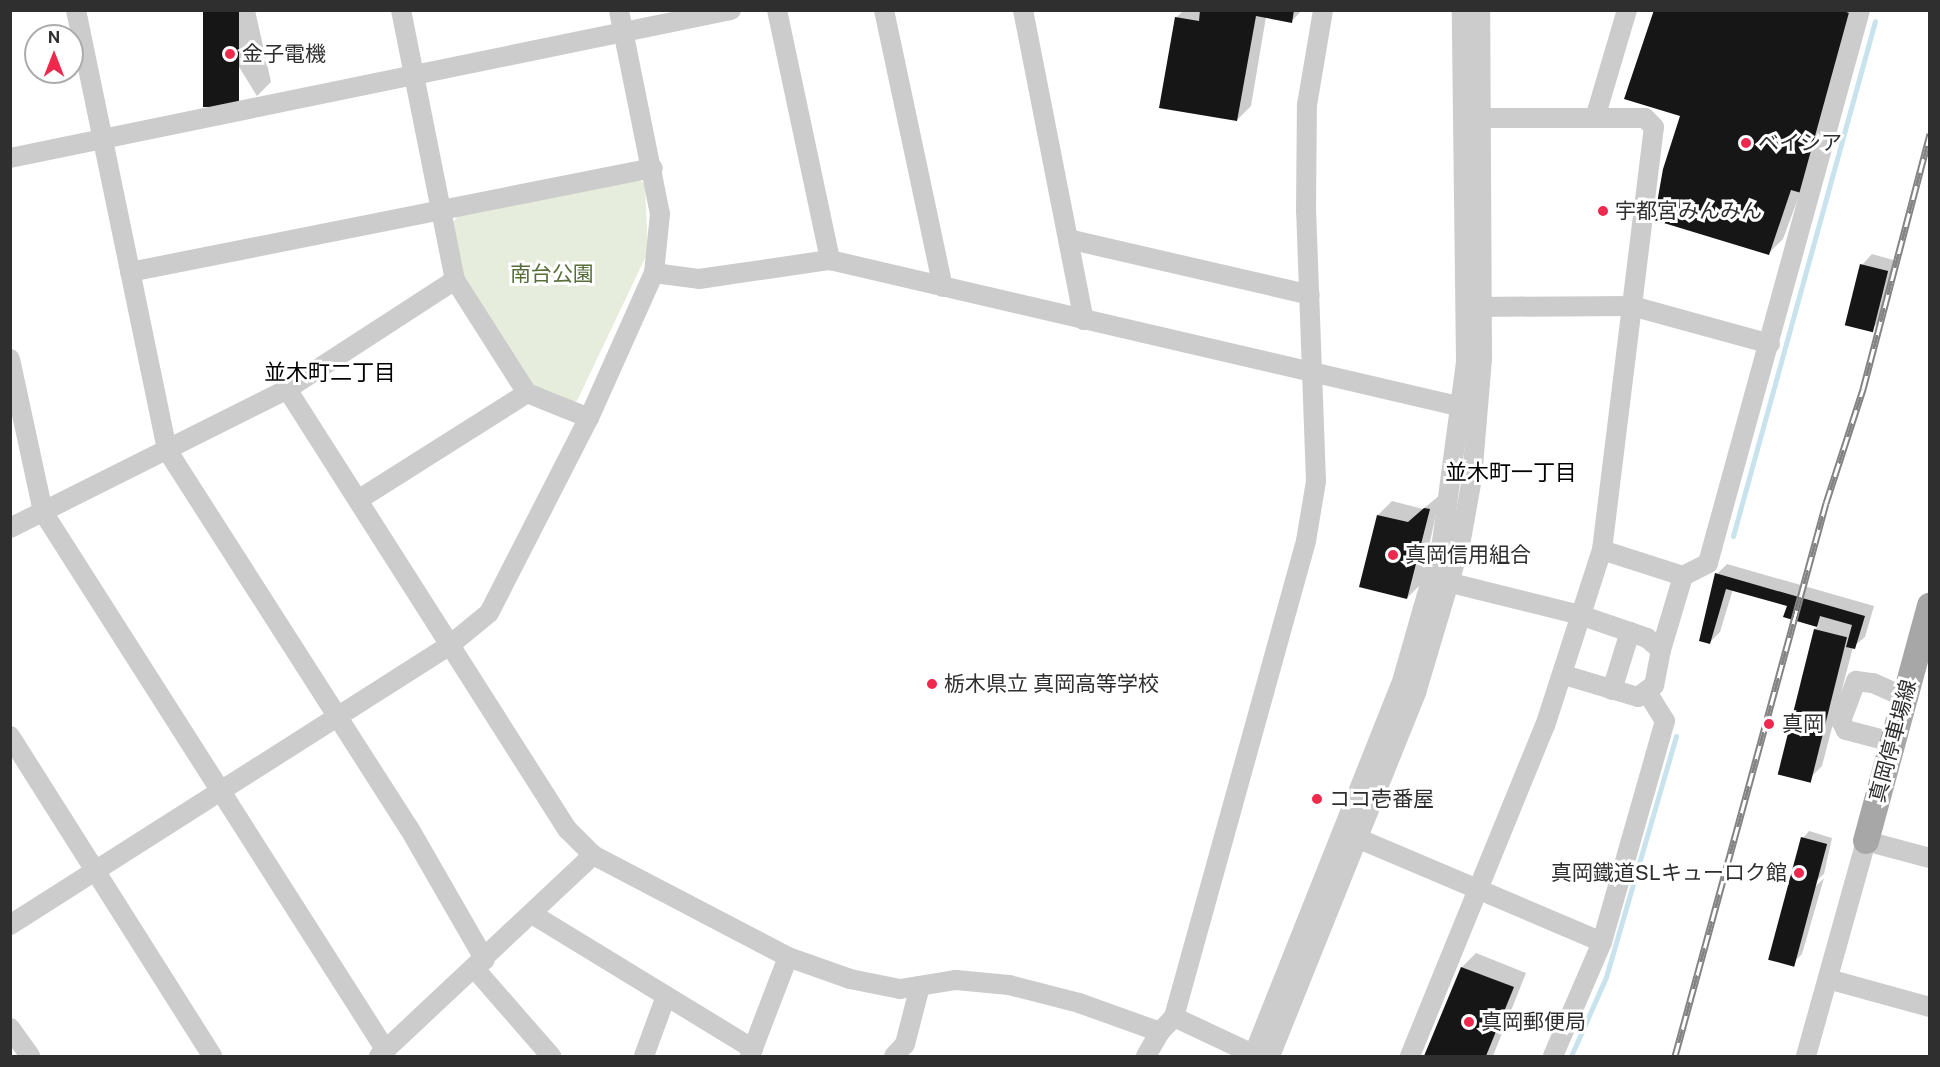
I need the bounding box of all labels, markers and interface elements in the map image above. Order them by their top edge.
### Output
north arrow [24,24,84,84]
text: N [48,28,60,47]
place label: 金子電機 [242,41,326,67]
marker: 金子電機 [223,47,237,61]
place label: ベイシア [1758,130,1842,156]
marker: ベイシア [1739,136,1753,150]
place label: 宇都宮みんみん [1615,198,1762,224]
marker: 宇都宮みんみん [1596,204,1610,218]
park label: 南台公園 [510,261,594,287]
district label: 並木町二丁目 [264,360,396,386]
district label: 並木町一丁目 [1445,460,1577,486]
place label: 真岡信用組合 [1405,542,1531,568]
marker: 真岡信用組合 [1386,548,1400,562]
place label: 栃木県立 真岡高等学校 [944,671,1159,697]
marker: 栃木県立 真岡高等学校 [925,677,939,691]
street label: 真岡停車場線 [1865,677,1921,805]
place label: 真岡 [1782,711,1824,737]
marker: 真岡 [1760,715,1778,733]
place label: ココ壱番屋 [1329,786,1434,812]
marker: ココ壱番屋 [1310,792,1324,806]
place label: 真岡鐵道SLキューロク館 [1551,860,1787,886]
marker: 真岡鐵道SLキューロク館 [1792,866,1806,880]
place label: 真岡郵便局 [1481,1009,1586,1035]
marker: 真岡郵便局 [1462,1015,1476,1029]

